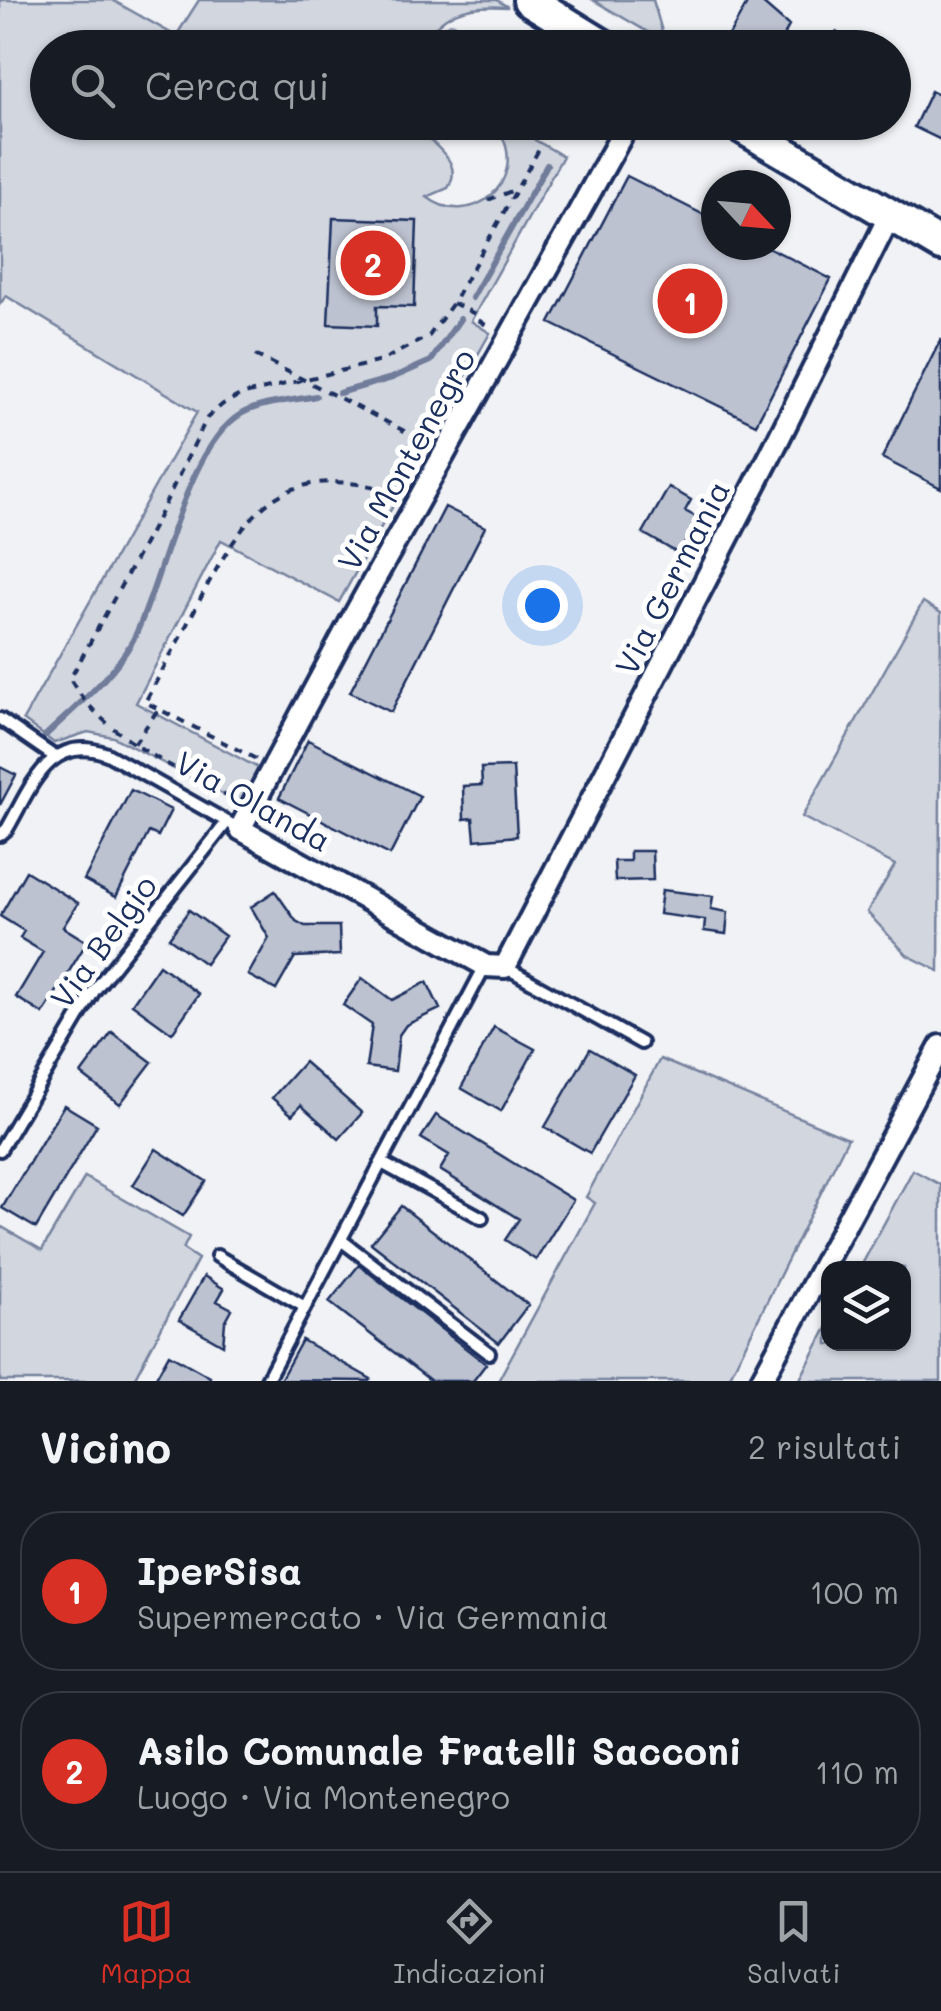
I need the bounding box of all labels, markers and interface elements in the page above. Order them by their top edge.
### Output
search box [30,30,911,140]
icon: search [65,58,120,113]
text: Cerca qui [145,60,330,110]
north arrow [701,170,791,260]
pin: 2 [340,226,406,300]
pin: 1 [658,264,722,338]
street label: Via Montenegro [327,340,484,578]
street label: Via Germania [604,473,738,682]
your location [517,580,568,631]
street label: Via Olanda [169,740,339,860]
street label: Via Belgio [40,866,165,1016]
map controls [821,1261,911,1351]
button: layers [821,1261,911,1351]
text: Vicino [40,1419,171,1474]
text: 2 risultati [748,1425,901,1467]
text: IperSisa [137,1545,302,1595]
text: 1 [67,1570,82,1612]
text: 100 m [809,1570,899,1612]
text: Supermercato · Via Germania [137,1595,609,1637]
text: Asilo Comunale Fratelli Sacconi [137,1725,742,1775]
text: 2 [66,1750,83,1792]
text: 110 m [815,1750,899,1792]
text: Luogo · Via Montenegro [137,1775,510,1817]
tab: Mappa [101,1894,192,1990]
tab: Indicazioni [393,1894,546,1990]
tab: Salvati [747,1894,840,1990]

